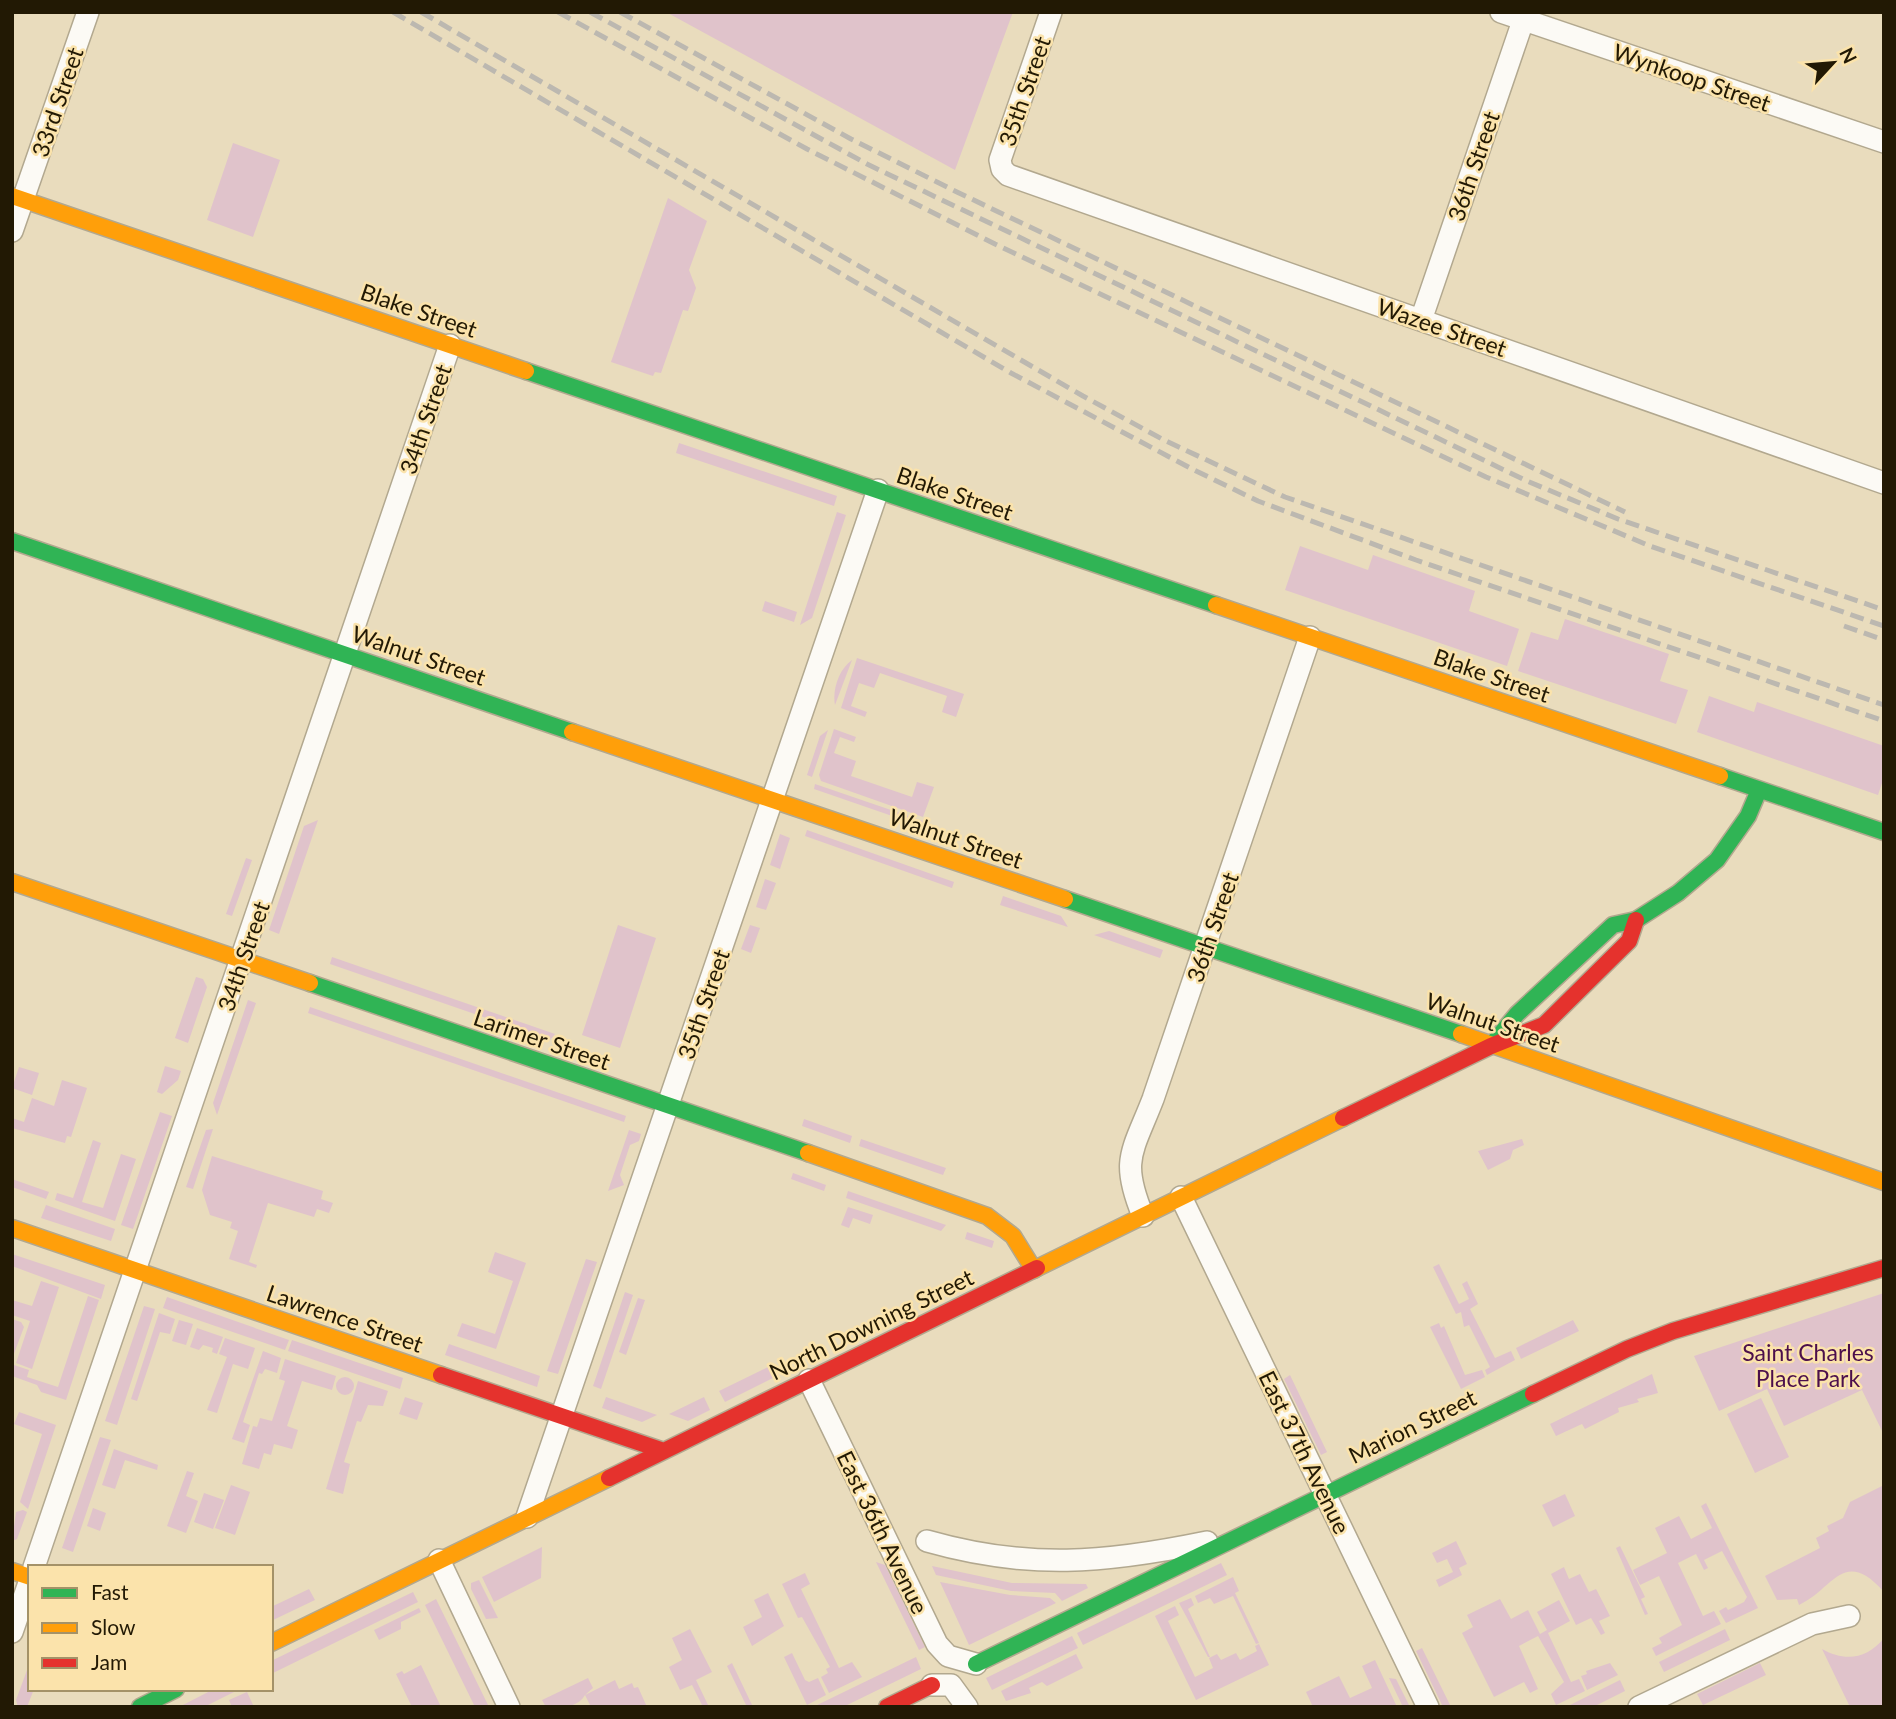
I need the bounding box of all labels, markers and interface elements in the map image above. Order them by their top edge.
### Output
north arrow [1798,28,1868,98]
street label: 35th Street [992,32,1056,150]
street label: Wynkoop Street [1610,37,1775,117]
street label: 33rd Street [25,43,89,160]
text: N [1835,44,1862,67]
street label: 36th Street [1441,107,1505,225]
street label: Blake Street [357,277,482,343]
street label: Wazee Street [1374,292,1511,362]
street label: 34th Street [393,360,457,478]
street label: Blake Street [893,460,1018,526]
street label: Walnut Street [348,619,490,691]
street label: Blake Street [1430,642,1555,708]
street label: Walnut Street [885,802,1027,874]
street label: 36th Street [1180,868,1244,986]
street label: 34th Street [211,897,275,1015]
street label: 35th Street [671,945,735,1063]
street label: Walnut Street [1422,986,1564,1058]
street label: Larimer Street [470,1003,615,1076]
street label: North Downing Street [764,1262,978,1386]
street label: Lawrence Street [263,1278,428,1358]
park label: Saint Charles Place Park [1742,1338,1874,1392]
street label: East 37th Avenue [1253,1366,1357,1538]
street label: Marion Street [1344,1383,1481,1469]
street label: East 36th Avenue [831,1446,935,1618]
legend [28,1565,273,1691]
text: Fast [91,1579,129,1604]
text: Slow [91,1614,136,1639]
text: Jam [91,1649,127,1674]

